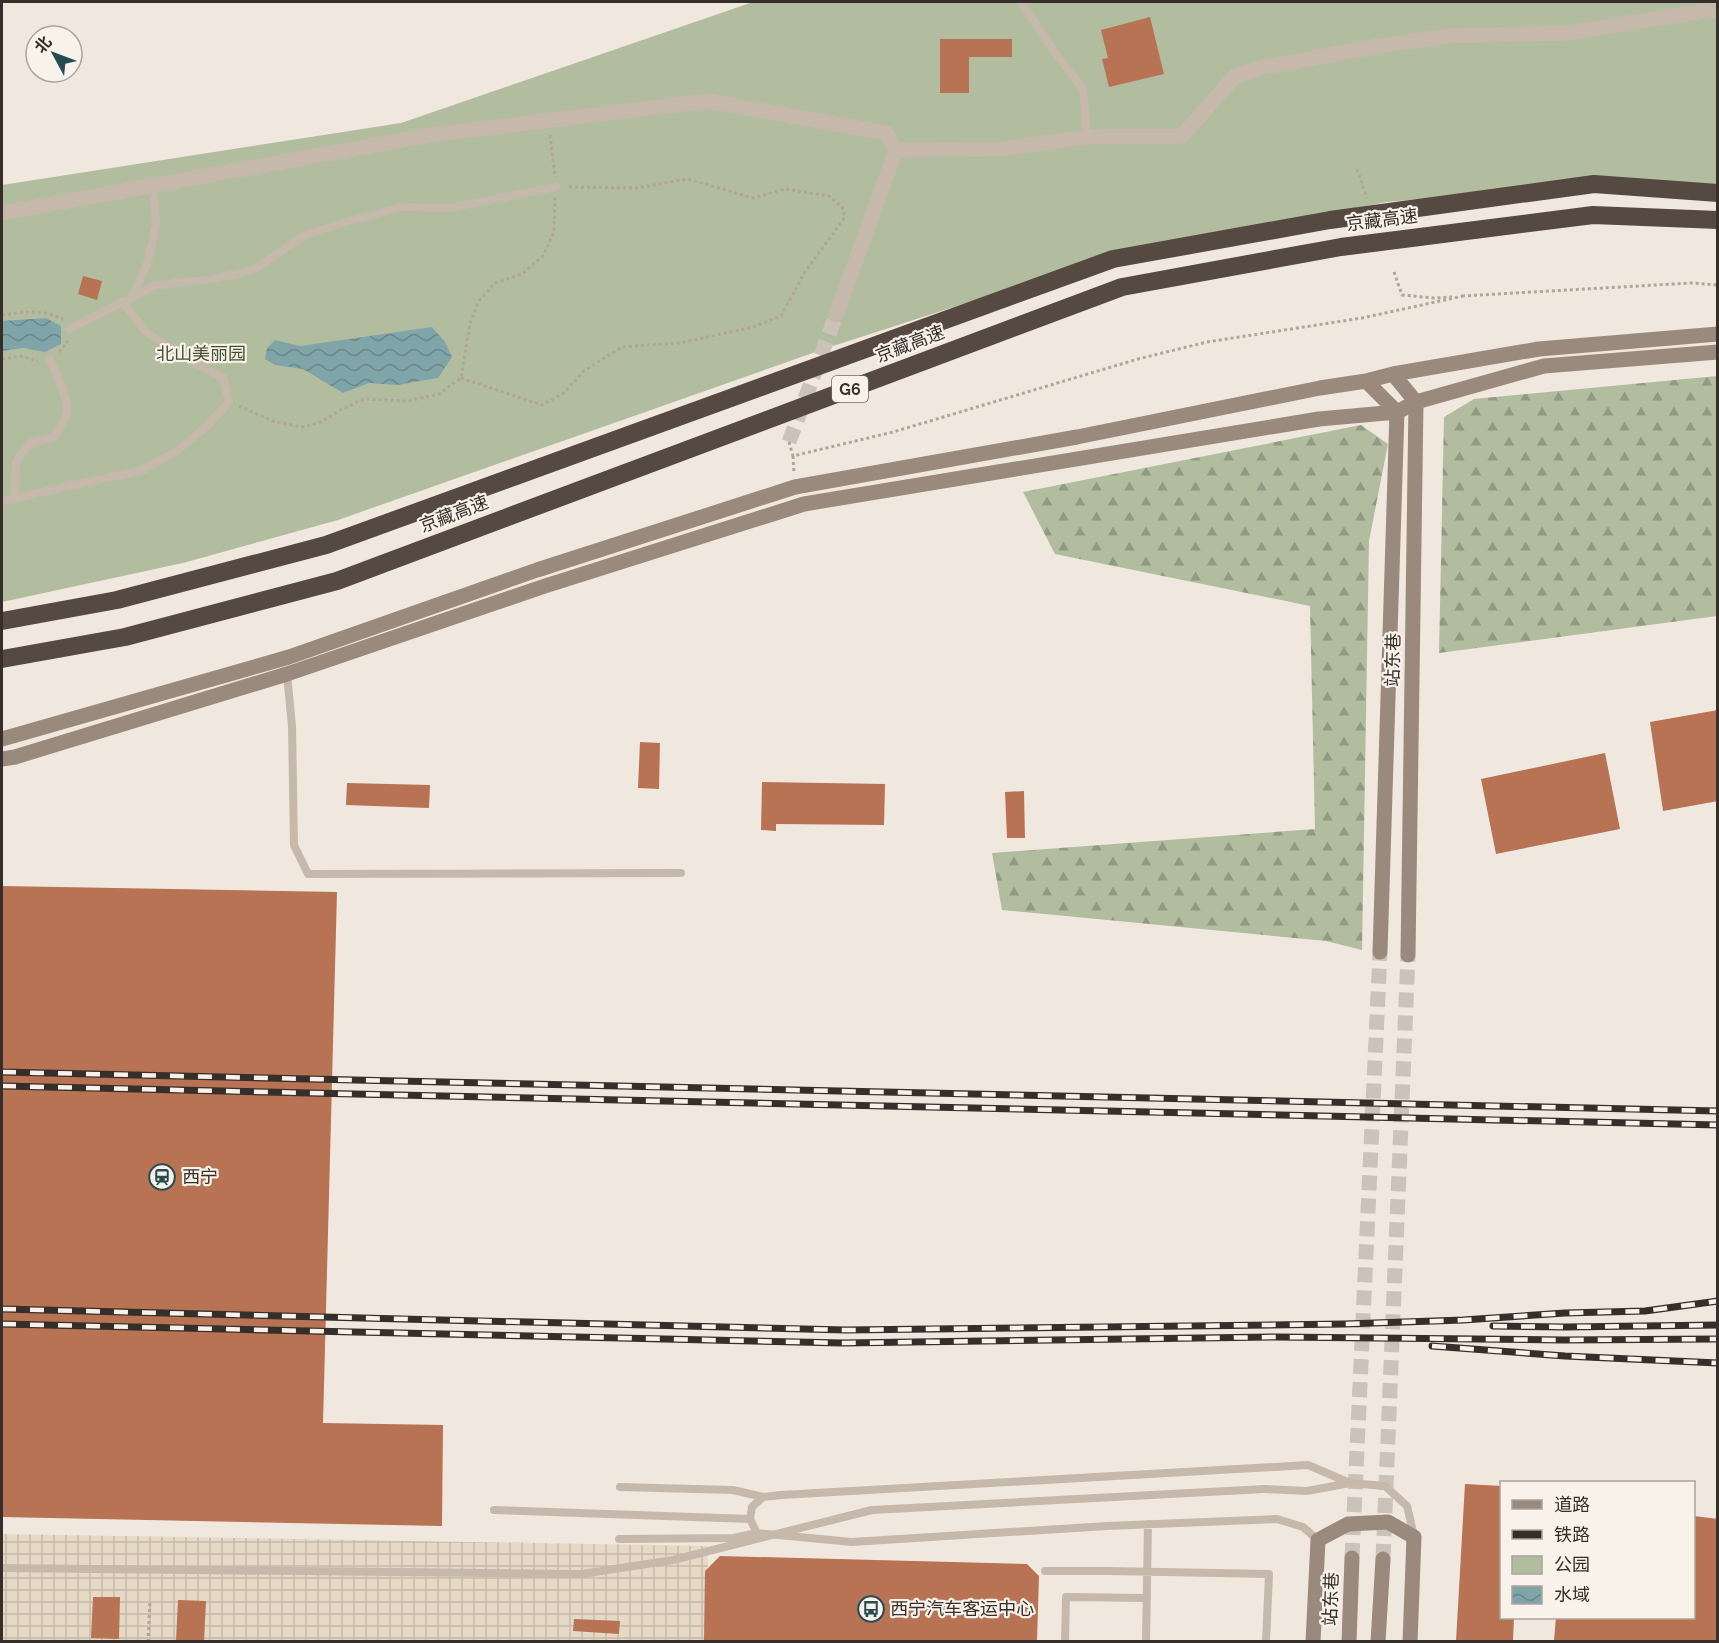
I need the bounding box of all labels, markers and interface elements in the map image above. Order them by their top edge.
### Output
north arrow [24,24,84,84]
text: 北 [31,32,55,57]
street label: 京藏高速 [1345,205,1419,234]
street label: 京藏高速 [872,321,947,366]
park label: 北山美丽园 [156,343,246,364]
road number: G6 [832,376,868,402]
street label: 京藏高速 [416,491,491,536]
street label: 站东巷 [1382,633,1403,687]
station icon: 西宁 [147,1162,177,1192]
place label: 西宁 [182,1166,218,1187]
legend [1500,1481,1695,1619]
text: 道路 [1554,1494,1590,1515]
text: 铁路 [1554,1524,1590,1545]
text: 公园 [1554,1554,1590,1575]
street label: 站东巷 [1319,1572,1342,1626]
text: 水域 [1554,1584,1590,1605]
bus stop icon: 西宁汽车客运中心 [856,1594,886,1624]
place label: 西宁汽车客运中心 [890,1598,1034,1619]

